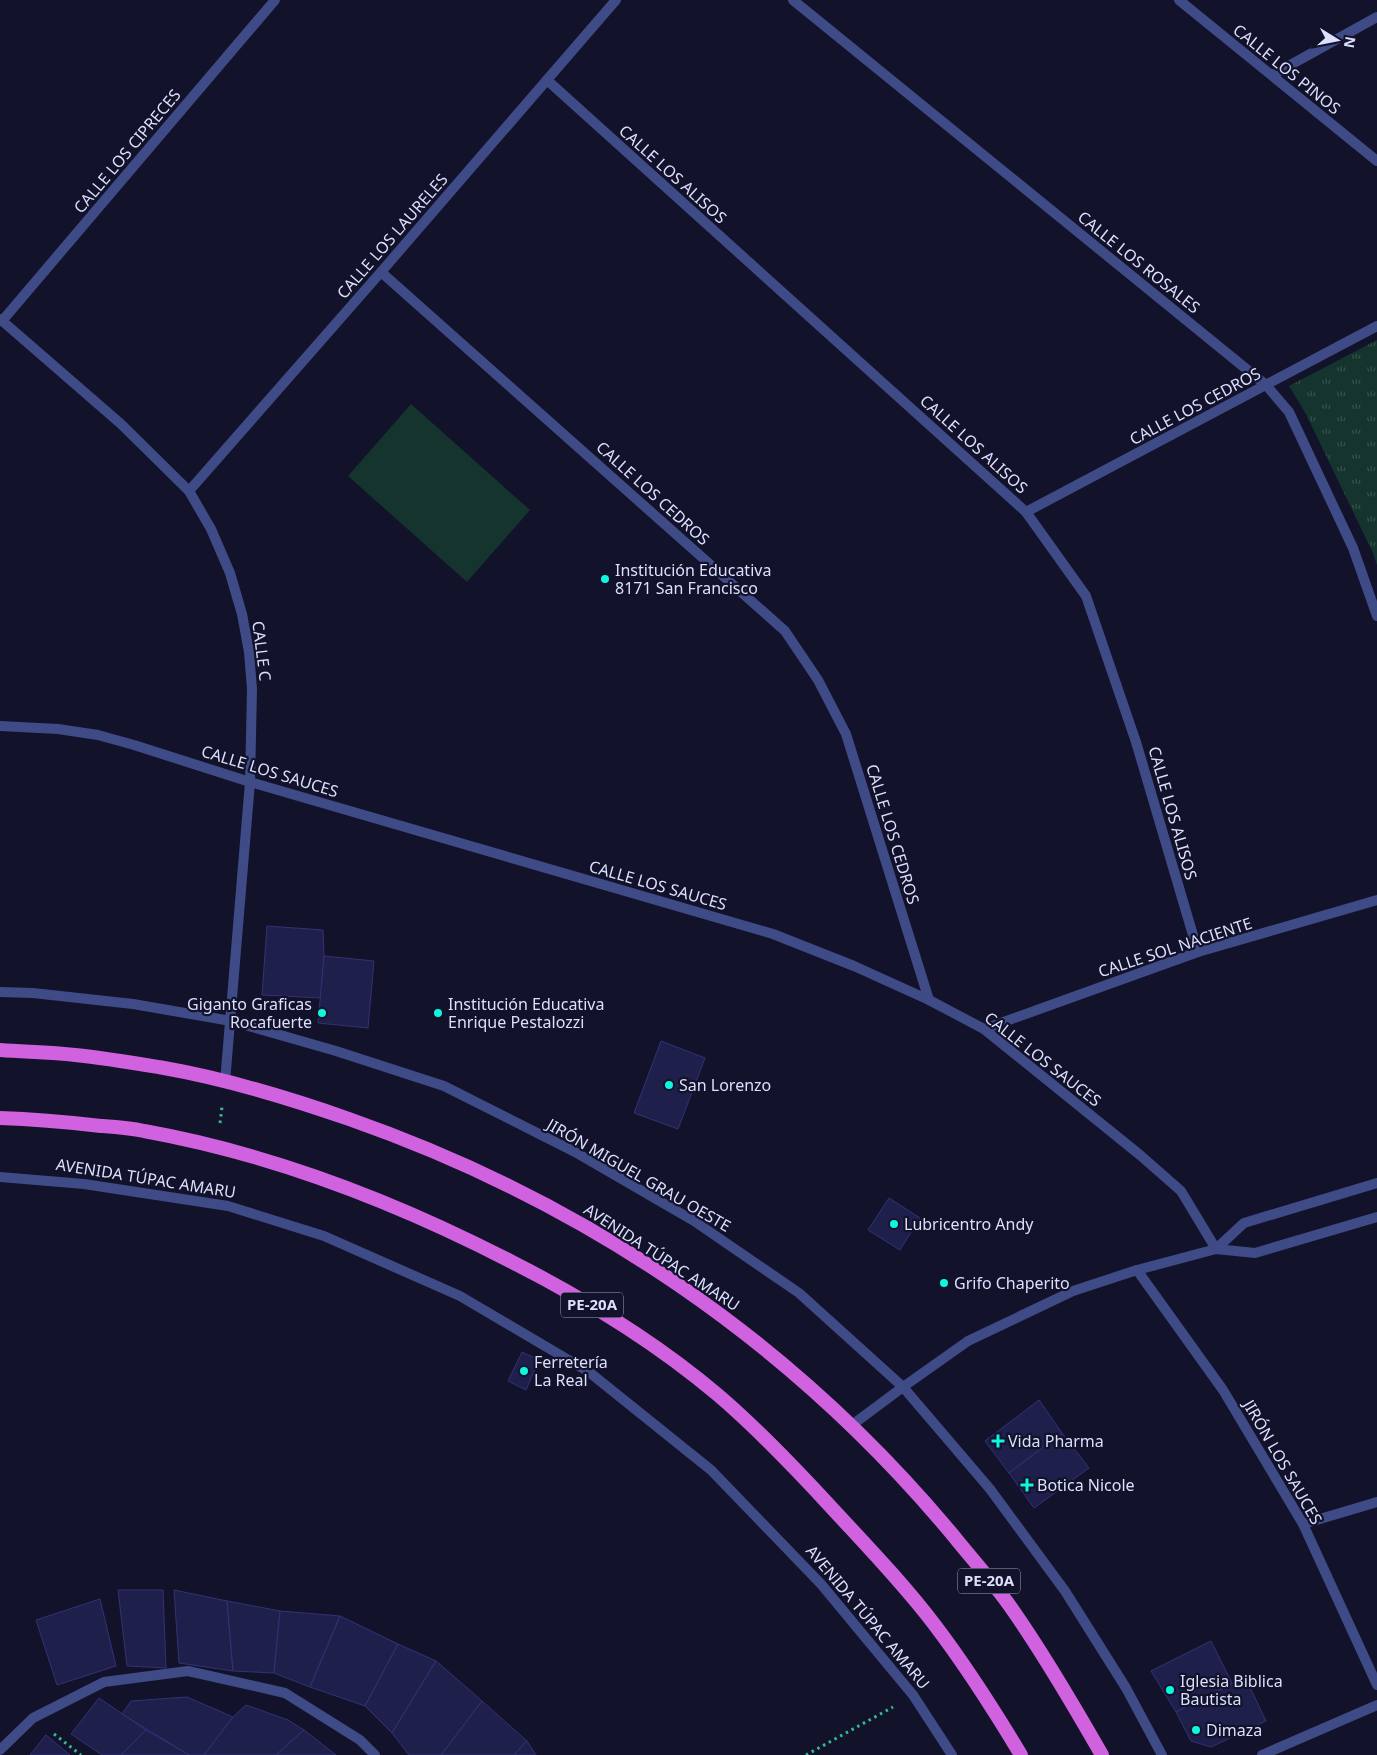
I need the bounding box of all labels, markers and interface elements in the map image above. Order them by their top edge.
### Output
north arrow [1312,15,1362,65]
street label: CALLE LOS PINOS [1229,19,1345,119]
text: N [1340,35,1361,50]
street label: CALLE LOS CIPRECES [69,84,186,218]
street label: CALLE LOS ALISOS [614,120,732,228]
street label: CALLE LOS LAURELES [332,169,453,303]
street label: CALLE LOS ROSALES [1073,206,1205,318]
street label: CALLE LOS CEDROS [1126,362,1265,450]
street label: CALLE LOS ALISOS [915,390,1033,498]
street label: CALLE LOS CEDROS [592,436,715,550]
place label: Institución Educativa 8171 San Francisco [615,559,771,599]
marker: Institución Educativa 8171 San Francisco [599,573,611,585]
street label: CALLE C [247,620,277,682]
street label: CALLE LOS SAUCES [199,740,341,802]
street label: CALLE LOS ALISOS [1143,744,1203,882]
street label: CALLE LOS CEDROS [861,761,925,907]
street label: CALLE LOS SAUCES [587,855,730,915]
street label: CALLE SOL NACIENTE [1095,912,1255,982]
place label: Giganto Graficas Rocafuerte [187,993,312,1033]
place label: Institución Educativa Enrique Pestalozzi [448,993,604,1033]
marker: Giganto Graficas Rocafuerte [316,1007,328,1019]
marker: Institución Educativa Enrique Pestalozzi [432,1007,444,1019]
street label: CALLE LOS SAUCES [980,1007,1106,1112]
place label: San Lorenzo [679,1074,771,1096]
marker: San Lorenzo [663,1079,675,1091]
street label: JIRÓN MIGUEL GRAU OESTE [541,1112,735,1237]
street label: AVENIDA TÚPAC AMARU [55,1153,237,1203]
street label: AVENIDA TÚPAC AMARU [580,1198,744,1316]
place label: Lubricentro Andy [904,1213,1034,1235]
marker: Lubricentro Andy [888,1218,900,1230]
place label: Grifo Chaperito [954,1272,1070,1294]
marker: Grifo Chaperito [938,1277,950,1289]
road number: PE-20A [561,1292,623,1318]
place label: Ferretería La Real [534,1351,608,1391]
marker: Ferretería La Real [518,1365,530,1377]
street label: JIRÓN LOS SAUCES [1237,1394,1328,1529]
place label: Vida Pharma [1008,1430,1104,1452]
marker: Vida Pharma [992,1435,1004,1447]
place label: Botica Nicole [1037,1474,1135,1496]
marker: Botica Nicole [1021,1479,1033,1491]
street label: AVENIDA TÚPAC AMARU [801,1540,935,1694]
road number: PE-20A [958,1568,1020,1594]
place label: Iglesia Biblica Bautista [1180,1670,1283,1710]
marker: Iglesia Biblica Bautista [1164,1684,1176,1696]
place label: Dimaza [1206,1719,1262,1741]
marker: Dimaza [1190,1724,1202,1736]

